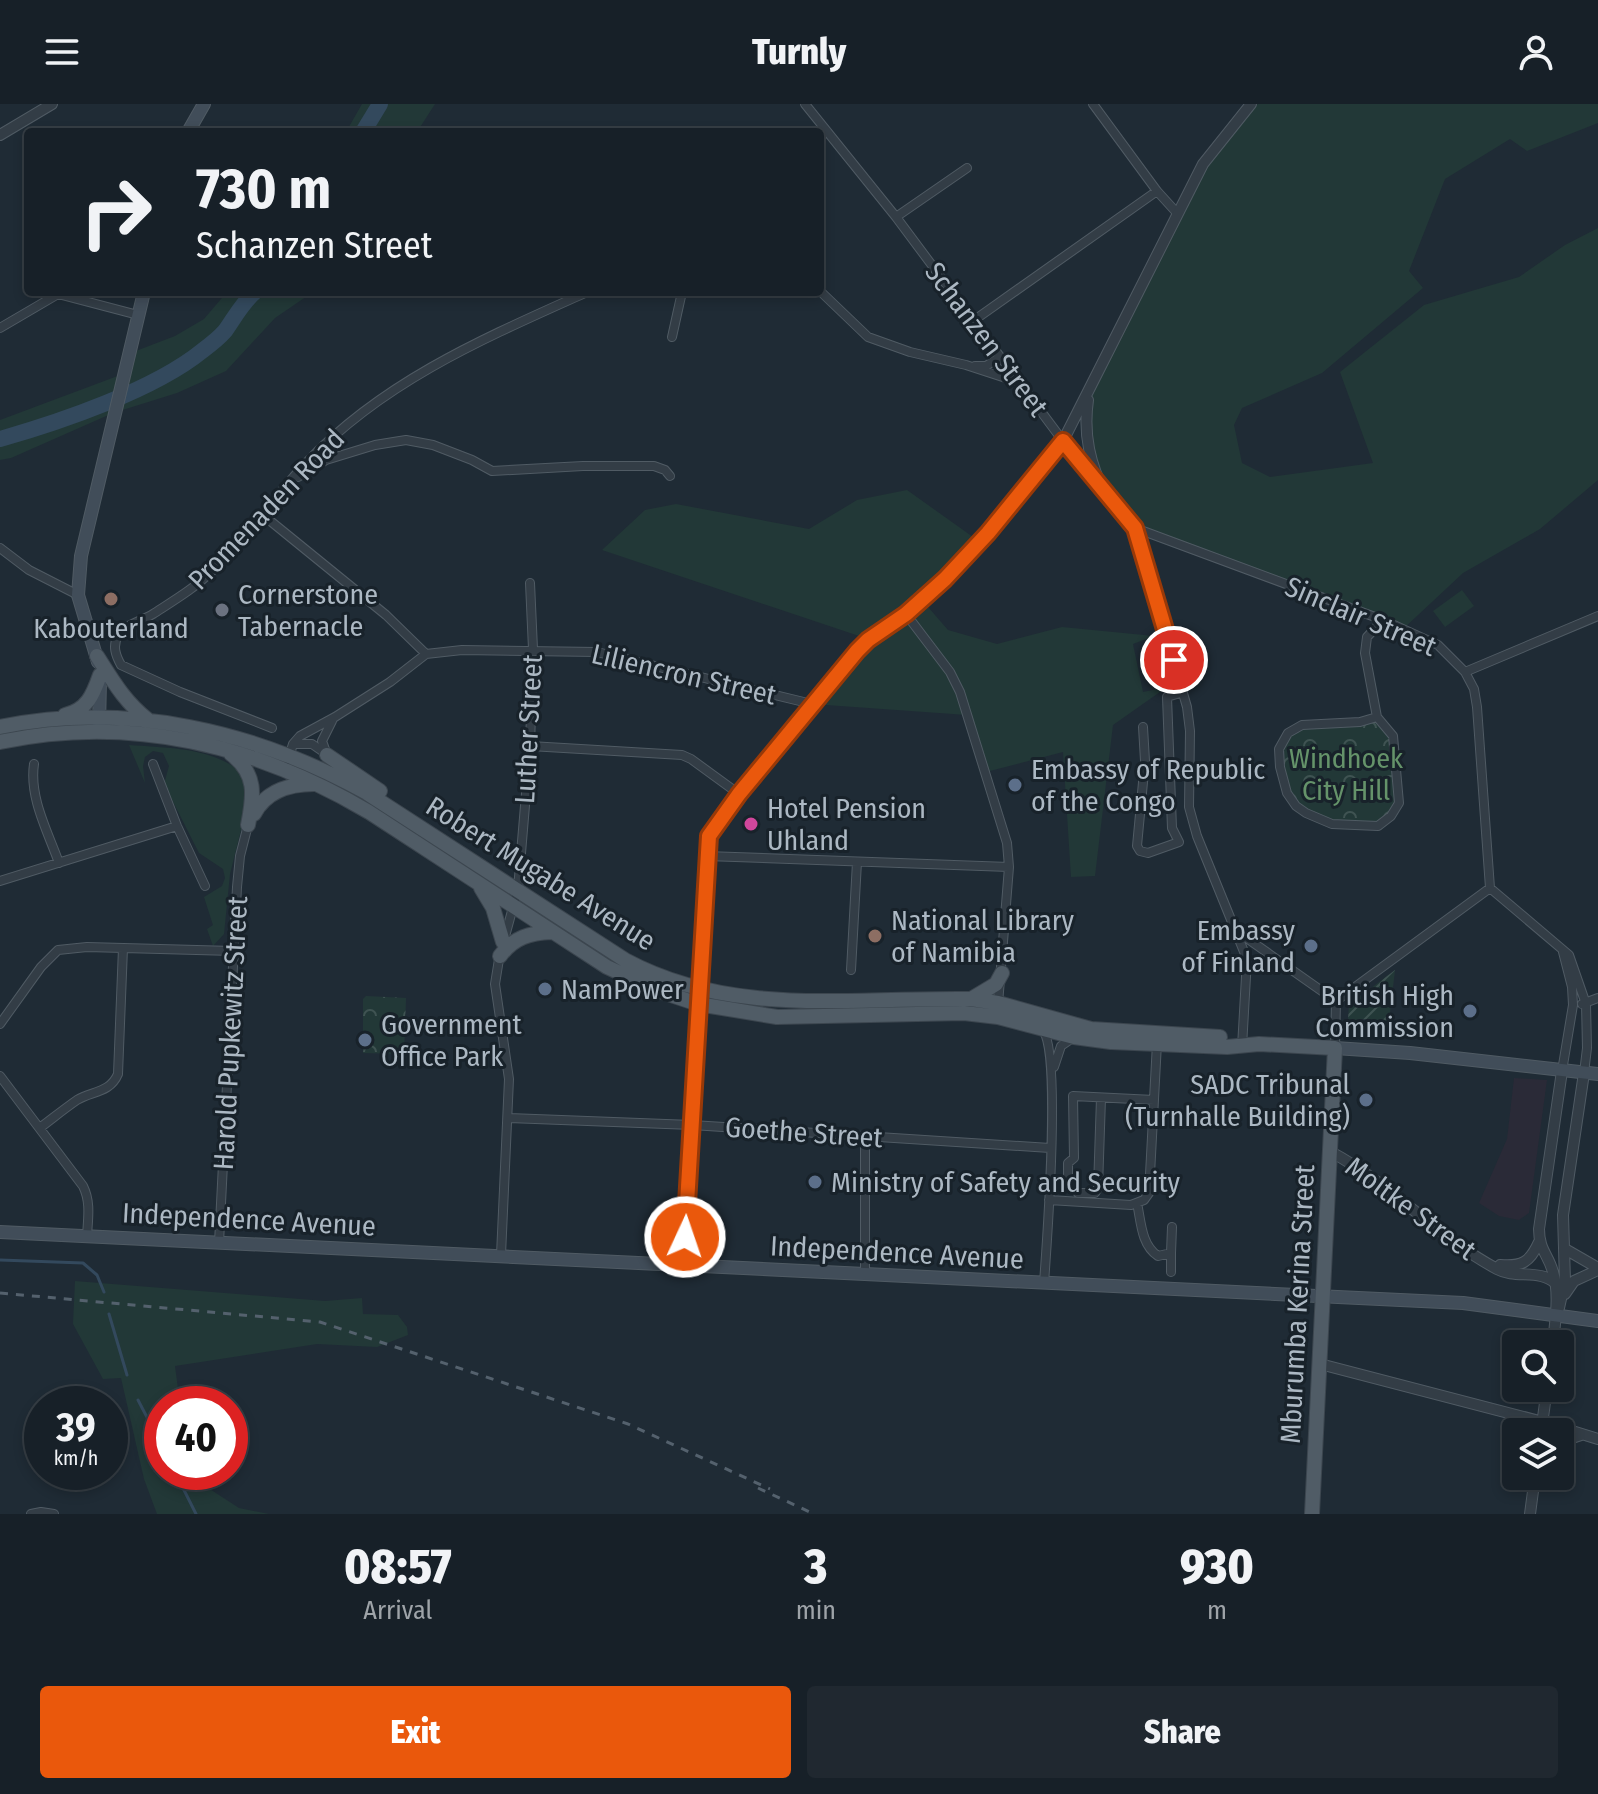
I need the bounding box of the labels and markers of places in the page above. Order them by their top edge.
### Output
place label: Cornerstone Tabernacle [238,578,378,643]
marker: Kabouterland [102,590,120,608]
marker: Cornerstone Tabernacle [213,601,231,619]
place label: Kabouterland [33,612,189,645]
pin [1140,626,1208,694]
place label: Embassy of Republic of the Congo [1031,753,1265,818]
marker: Embassy of Republic of the Congo [1006,776,1024,794]
place label: Hotel Pension Uhland [767,792,926,857]
marker: Hotel Pension Uhland [742,815,760,833]
place label: National Library of Namibia [891,904,1075,969]
place label: Embassy of Finland [1181,914,1296,979]
marker: National Library of Namibia [866,927,884,945]
marker: Embassy of Finland [1302,937,1320,955]
place label: NamPower [561,973,684,1006]
place label: British High Commission [1315,979,1454,1044]
marker: NamPower [536,980,554,998]
marker: British High Commission [1461,1002,1479,1020]
place label: Government Office Park [381,1008,522,1073]
marker: Government Office Park [356,1031,374,1049]
place label: SADC Tribunal (Turnhalle Building) [1125,1068,1350,1133]
marker: SADC Tribunal (Turnhalle Building) [1357,1091,1375,1109]
place label: Ministry of Safety and Security [831,1166,1181,1199]
marker: Ministry of Safety and Security [806,1173,824,1191]

